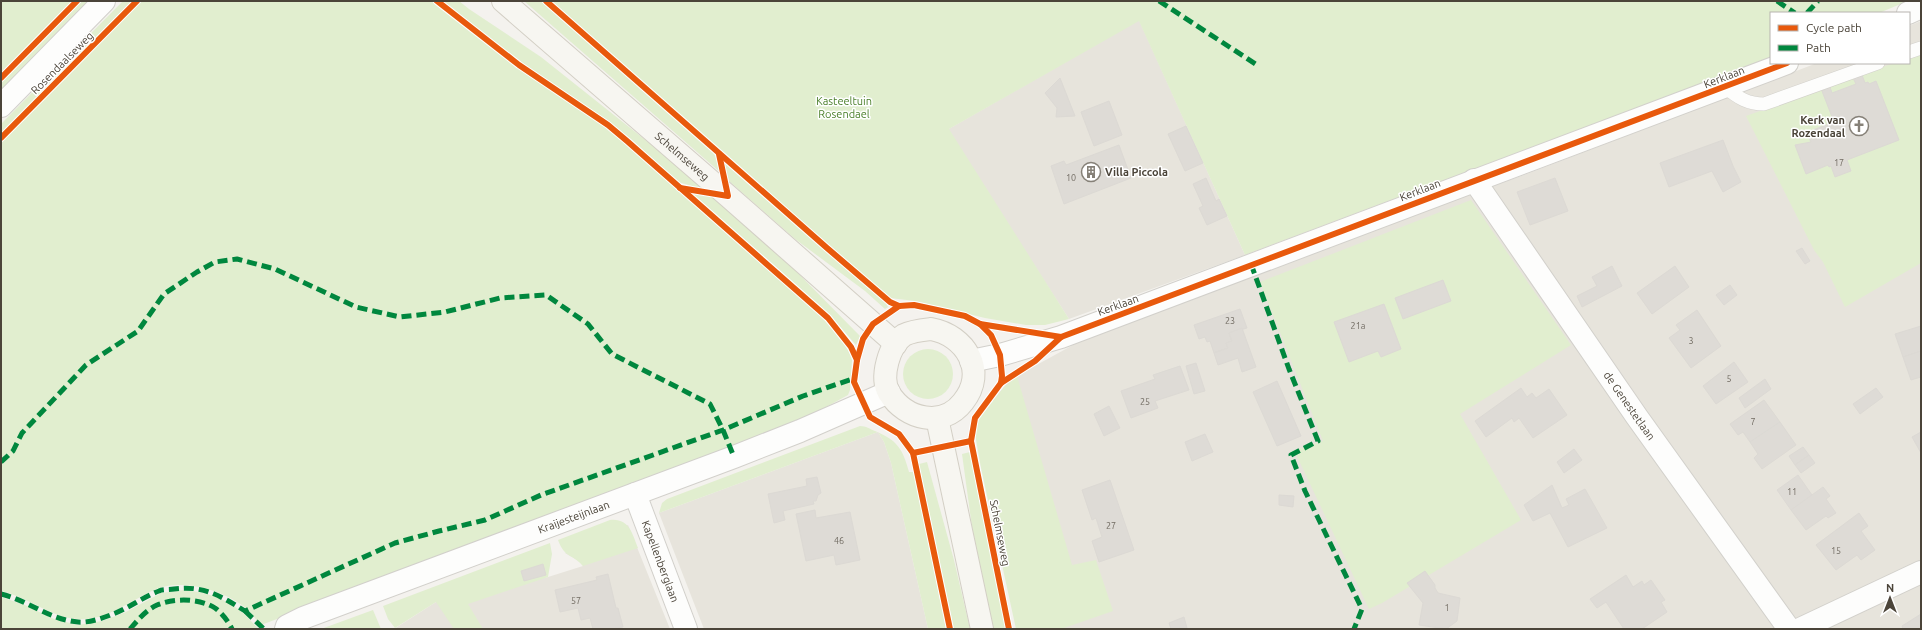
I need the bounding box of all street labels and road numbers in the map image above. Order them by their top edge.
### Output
street label: Rosendaalseweg [28,29,96,97]
street label: Kerklaan [1702,64,1746,90]
street label: Schelmseweg [653,130,712,183]
street label: Kerklaan [1398,177,1442,203]
street label: Kerklaan [1096,292,1140,318]
street label: de Genestetlaan [1601,369,1657,442]
street label: Kraijesteijnlaan [536,498,611,536]
street label: Schelmseweg [988,499,1012,567]
street label: Kapellenberglaan [640,519,681,604]

